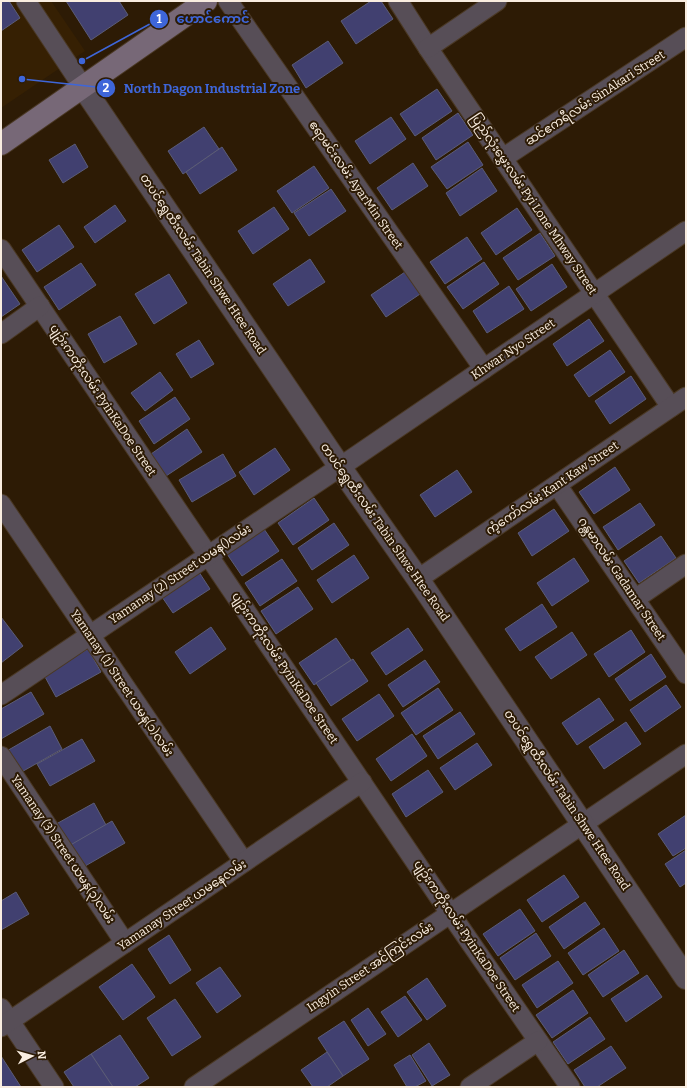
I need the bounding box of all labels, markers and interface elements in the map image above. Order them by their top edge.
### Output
callout: ဟောင်ကောင် [149,6,258,31]
text: ဟောင်ကောင် [176,9,250,26]
text: 1 [156,12,162,26]
street label: ဆင်ဧကရီလမ်း SinAkari Street [522,46,669,151]
callout: North Dagon Industrial Zone [96,76,308,101]
text: 2 [103,81,110,95]
text: North Dagon Industrial Zone [124,81,300,96]
street label: ပြည်လုံးမွှေးလမ်း Pyi Lone Mhway Street [466,110,602,299]
street label: ဧရာမင်းလမ်း AyarMin Street [304,117,408,254]
street label: တပင်ရွှေထီးလမ်း Tabin Shwe Htee Road [135,170,270,359]
street label: Khwar Nyo Street [469,316,558,382]
street label: ပျဉ်းကတိုးလမ်း PyinKaDoe Street [44,320,161,481]
street label: ကံ့ကော်လမ်း Kant Kaw Street [482,436,622,539]
street label: တပင်ရွှေထီးလမ်း Tabin Shwe Htee Road [315,439,454,626]
street label: ဂန္တမာလမ်း Gadamar Street [573,514,671,646]
street label: Yamanay (2) Street ယမန()လမ်း [105,520,255,629]
street label: ပျဉ်းကတိုးလမ်း PyinKaDoe Street [226,588,343,749]
street label: Yamanay (1) Street ယမန(၁)လမ်း [65,606,178,761]
street label: တပင်ရွှေထီးလမ်း Tabin Shwe Htee Road [499,706,634,895]
street label: Yamanay (3) Street ယမန(၃)လမ်း [6,771,120,927]
street label: Yamanay Street ယမနေလမ်း [114,855,250,956]
street label: ပျဉ်းကတိုးလမ်း PyinKaDoe Street [408,856,525,1017]
street label: Ingyin Street အင်ကြင်းလမ်း [303,918,437,1017]
north arrow [12,1036,52,1076]
text: N [35,1050,48,1060]

